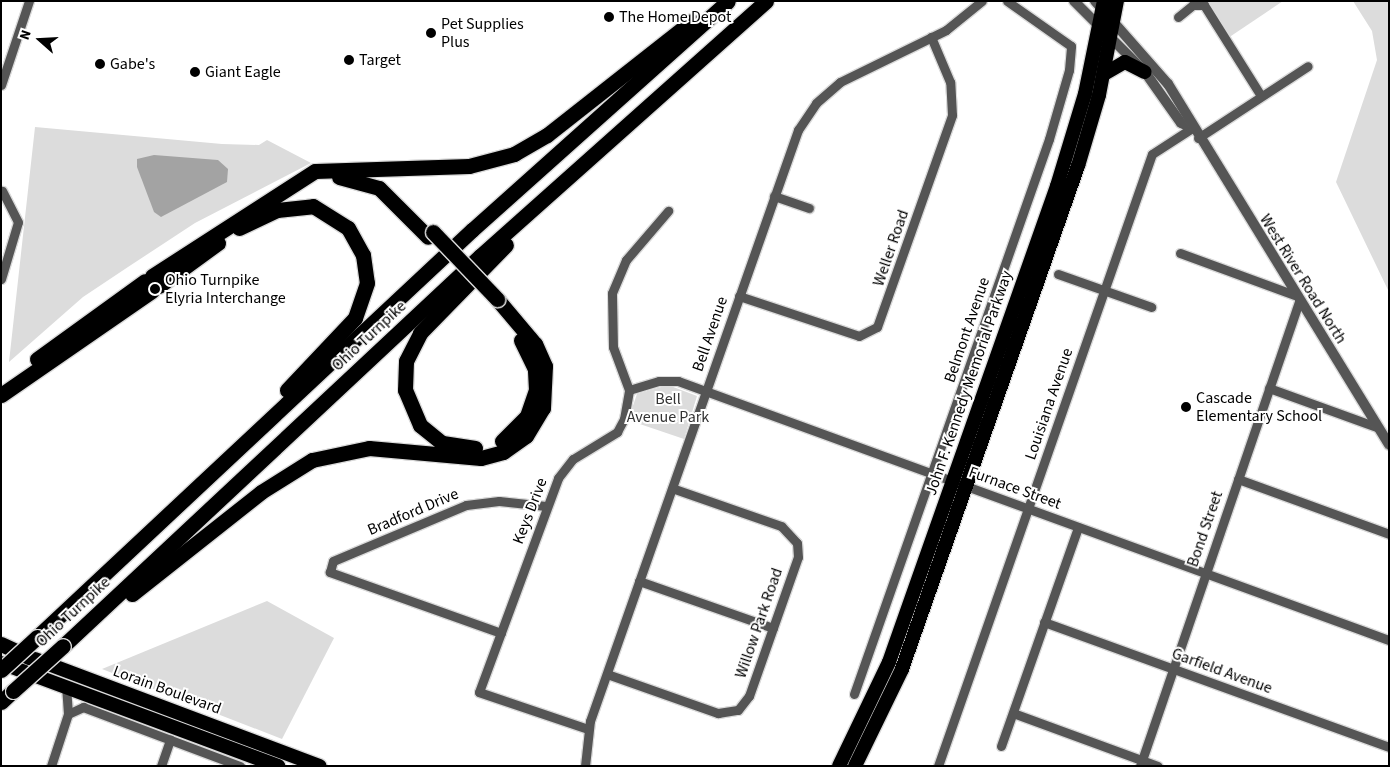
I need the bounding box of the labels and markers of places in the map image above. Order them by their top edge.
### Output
place label: The Home Depot [619,7,731,27]
marker: The Home Depot [603,11,615,23]
place label: Pet Supplies Plus [441,14,524,52]
marker: Pet Supplies Plus [425,27,437,39]
place label: Target [359,50,401,70]
place label: Gabe's [110,54,155,74]
marker: Target [343,54,355,66]
marker: Gabe's [94,58,106,70]
place label: Giant Eagle [205,62,281,82]
marker: Giant Eagle [189,66,201,78]
place label: Ohio Turnpike Elyria Interchange [165,270,286,308]
marker: Ohio Turnpike Elyria Interchange [149,283,161,295]
place label: Cascade Elementary School [1196,388,1322,426]
marker: Cascade Elementary School [1180,401,1192,413]

